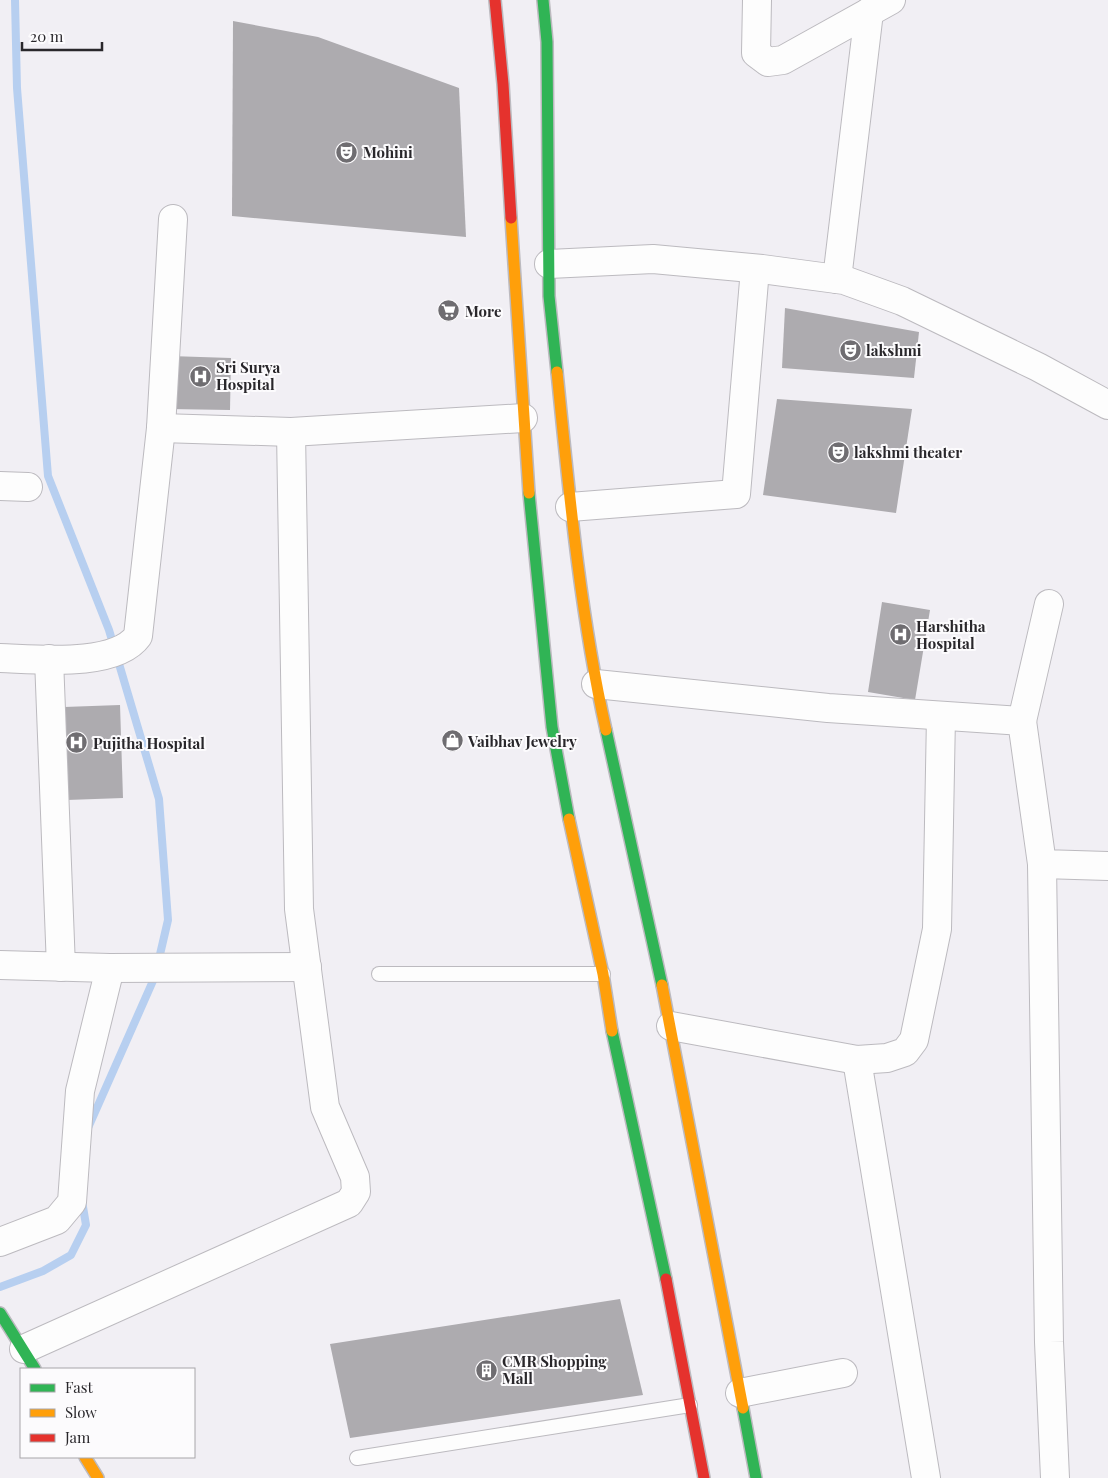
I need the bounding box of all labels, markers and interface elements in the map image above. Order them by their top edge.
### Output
scale bar [22,20,102,52]
text: 20 m [30,26,64,46]
theatre icon: Mohini [335,140,359,164]
place label: Mohini [363,142,413,162]
supermarket icon: More [437,299,461,323]
place label: More [465,301,502,321]
theatre icon: lakshmi [838,338,862,362]
place label: lakshmi [866,340,922,360]
place label: Sri Surya Hospital [216,357,280,394]
hospital icon: Sri Surya Hospital [188,364,212,388]
theatre icon: lakshmi theater [826,440,850,464]
place label: lakshmi theater [854,442,962,462]
place label: Harshitha Hospital [916,616,986,653]
hospital icon: Harshitha Hospital [888,623,912,647]
shop icon: Vaibhav Jewelry [440,729,464,753]
hospital icon: Pujitha Hospital [65,731,89,755]
place label: Vaibhav Jewelry [467,731,577,751]
place label: Pujitha Hospital [93,733,205,753]
place label: CMR Shopping Mall [502,1351,607,1388]
building icon: CMR Shopping Mall [474,1358,498,1382]
legend [20,1368,195,1458]
text: Fast [65,1377,94,1397]
text: Slow [65,1402,97,1422]
text: Jam [64,1427,91,1447]

